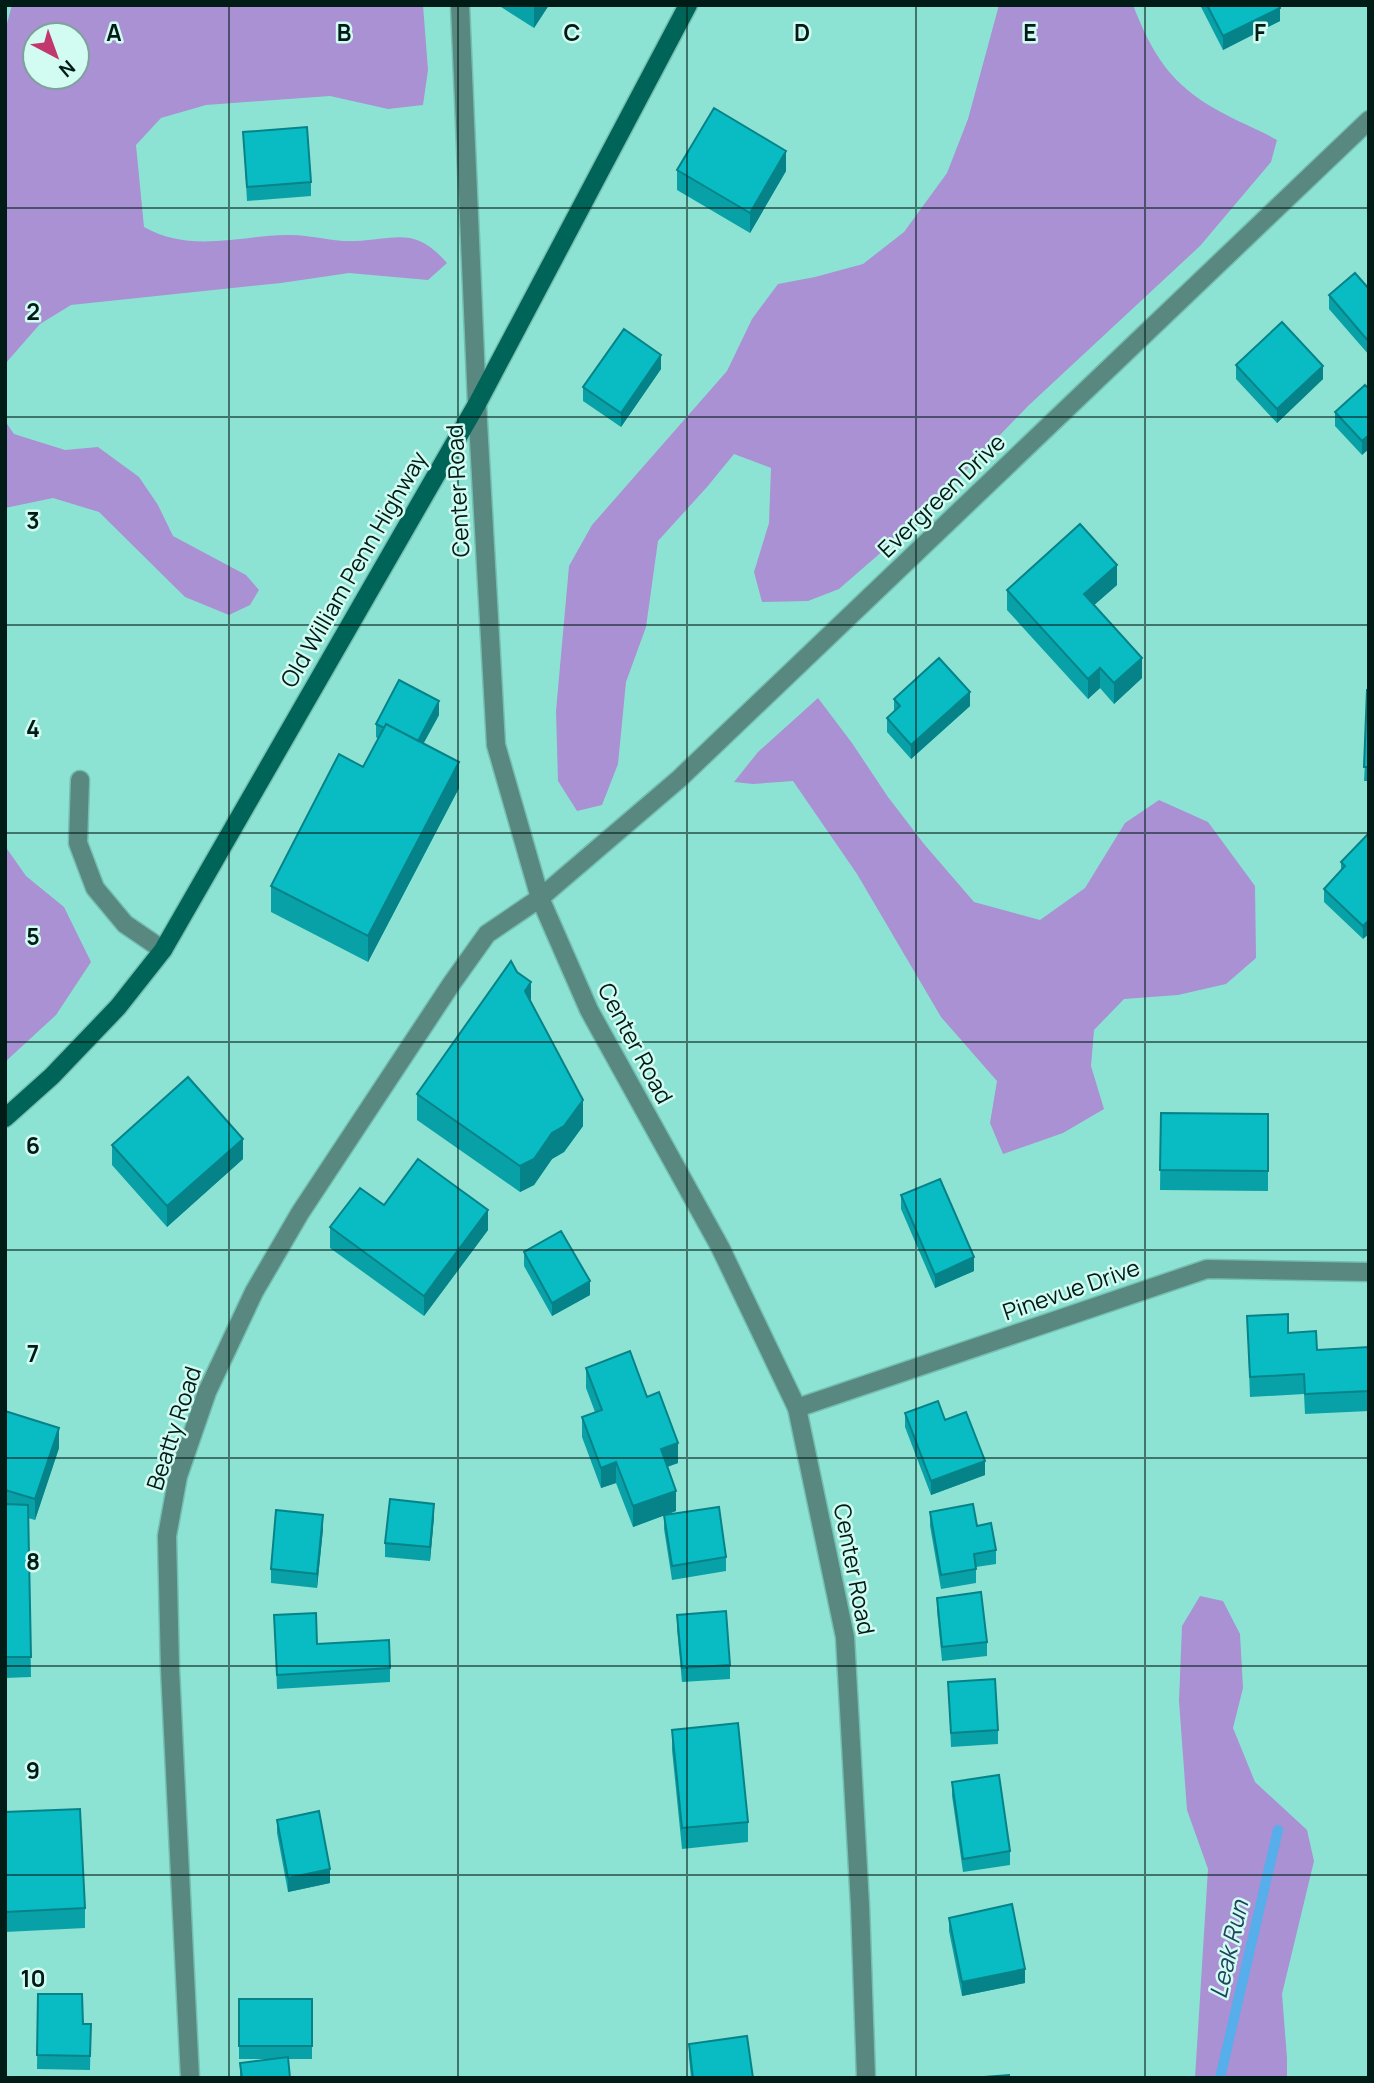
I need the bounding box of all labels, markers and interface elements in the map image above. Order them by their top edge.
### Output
text: A [106,16,122,48]
text: B [337,16,351,48]
text: C [564,16,581,48]
text: D [794,16,810,48]
text: E [1023,16,1037,48]
text: F [1254,16,1266,48]
north arrow [21,21,91,91]
text: N [53,55,81,83]
text: 2 [26,295,40,327]
street label: Center Road [438,424,476,558]
street label: Evergreen Drive [870,426,1012,564]
street label: Old William Penn Highway [272,445,434,693]
text: 3 [26,504,40,536]
text: 4 [26,712,40,744]
text: 5 [26,920,40,952]
street label: Center Road [591,977,681,1109]
text: 6 [26,1129,40,1161]
street label: Pinevue Drive [998,1251,1144,1327]
text: 7 [27,1337,39,1369]
street label: Beatty Road [138,1362,208,1494]
street label: Center Road [827,1501,883,1637]
text: 8 [26,1545,40,1577]
text: 9 [26,1754,40,1786]
water label: Leak Run [1201,1896,1255,2001]
text: 10 [20,1962,46,1994]

